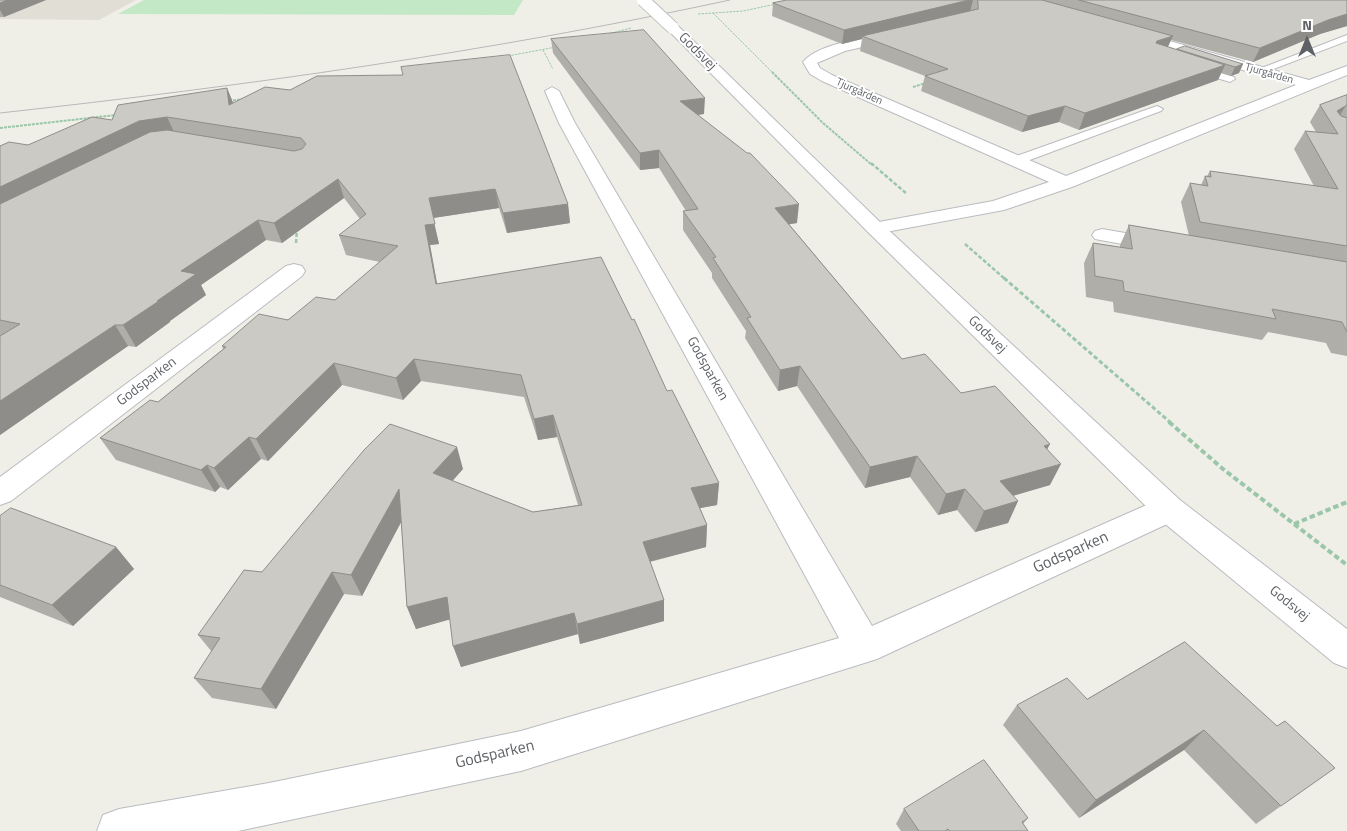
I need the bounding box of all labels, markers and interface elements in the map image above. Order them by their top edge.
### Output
text: N [1302,14,1312,35]
north arrow [1282,15,1332,65]
street label: Godsvej [675,30,719,74]
street label: Tjurgården [1243,61,1295,87]
street label: Tjurgården [834,76,884,108]
street label: Godsvej [964,313,1010,357]
street label: Godsparken [683,334,731,404]
street label: Godsparken [114,354,180,410]
street label: Godsparken [1030,528,1112,578]
street label: Godsvej [1266,583,1312,625]
street label: Godsparken [454,737,536,773]

